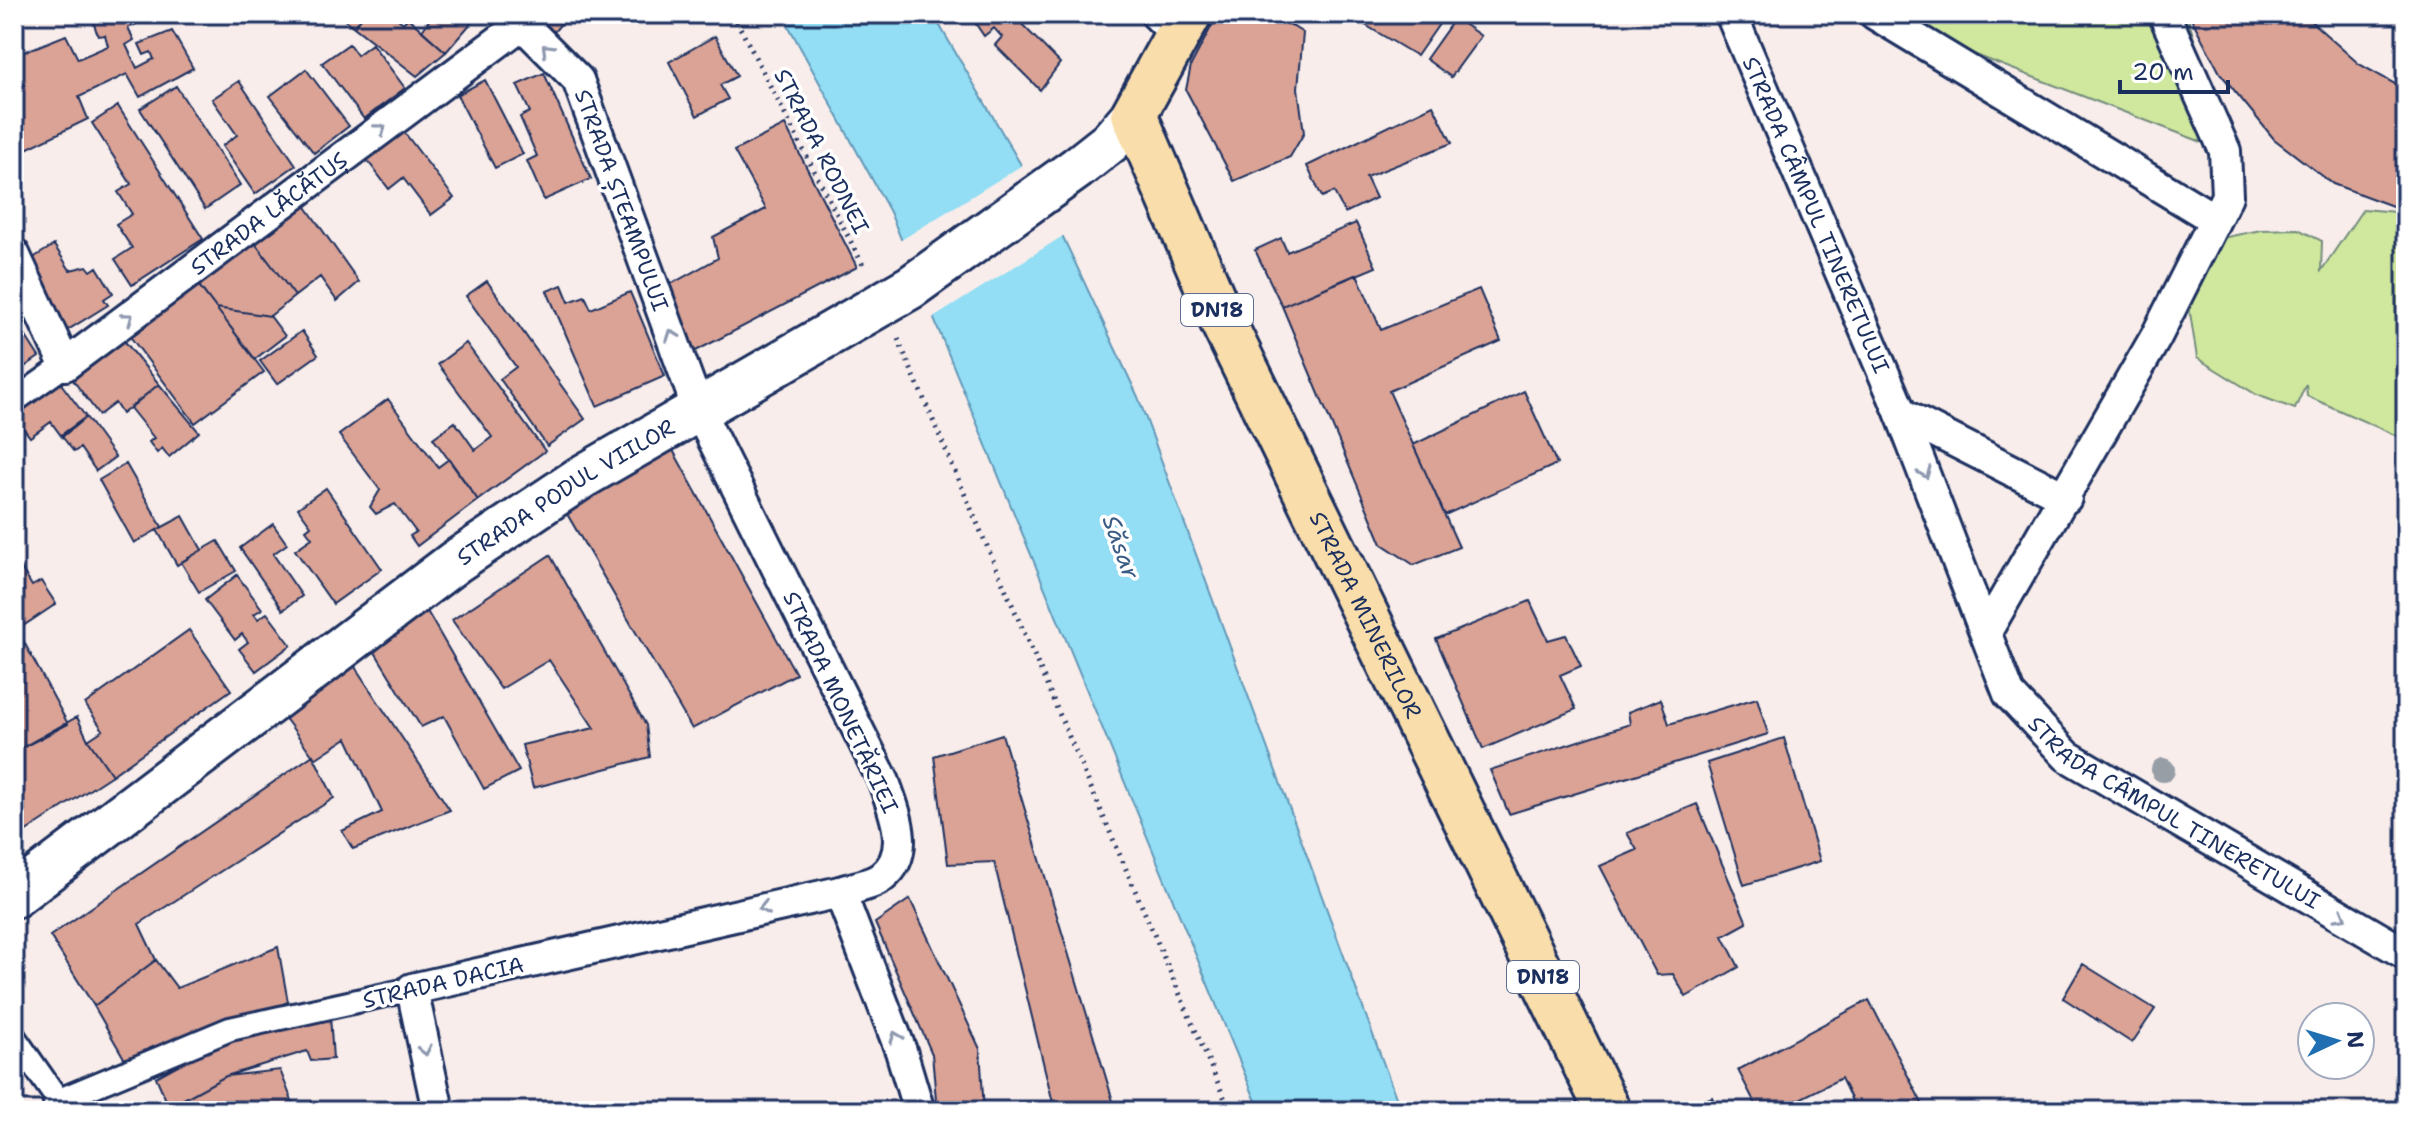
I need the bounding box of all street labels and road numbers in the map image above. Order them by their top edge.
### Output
street label: STRADA CÂMPUL TINERETULUI [1736,52,1896,378]
street label: STRADA RODNEI [767,64,876,239]
street label: STRADA ȘTEAMPULUI [567,85,675,315]
street label: STRADA LĂCĂTUȘ [184,145,354,282]
road number: DN18 [1181,294,1253,326]
street label: STRADA PODUL VIILOR [451,413,680,572]
street label: STRADA MINERILOR [1303,507,1428,723]
street label: STRADA MONETĂRIEI [776,587,905,818]
street label: STRADA CÂMPUL TINERETULUI [2022,710,2325,916]
street label: STRADA DACIA [360,950,527,1015]
road number: DN18 [1507,961,1579,993]

